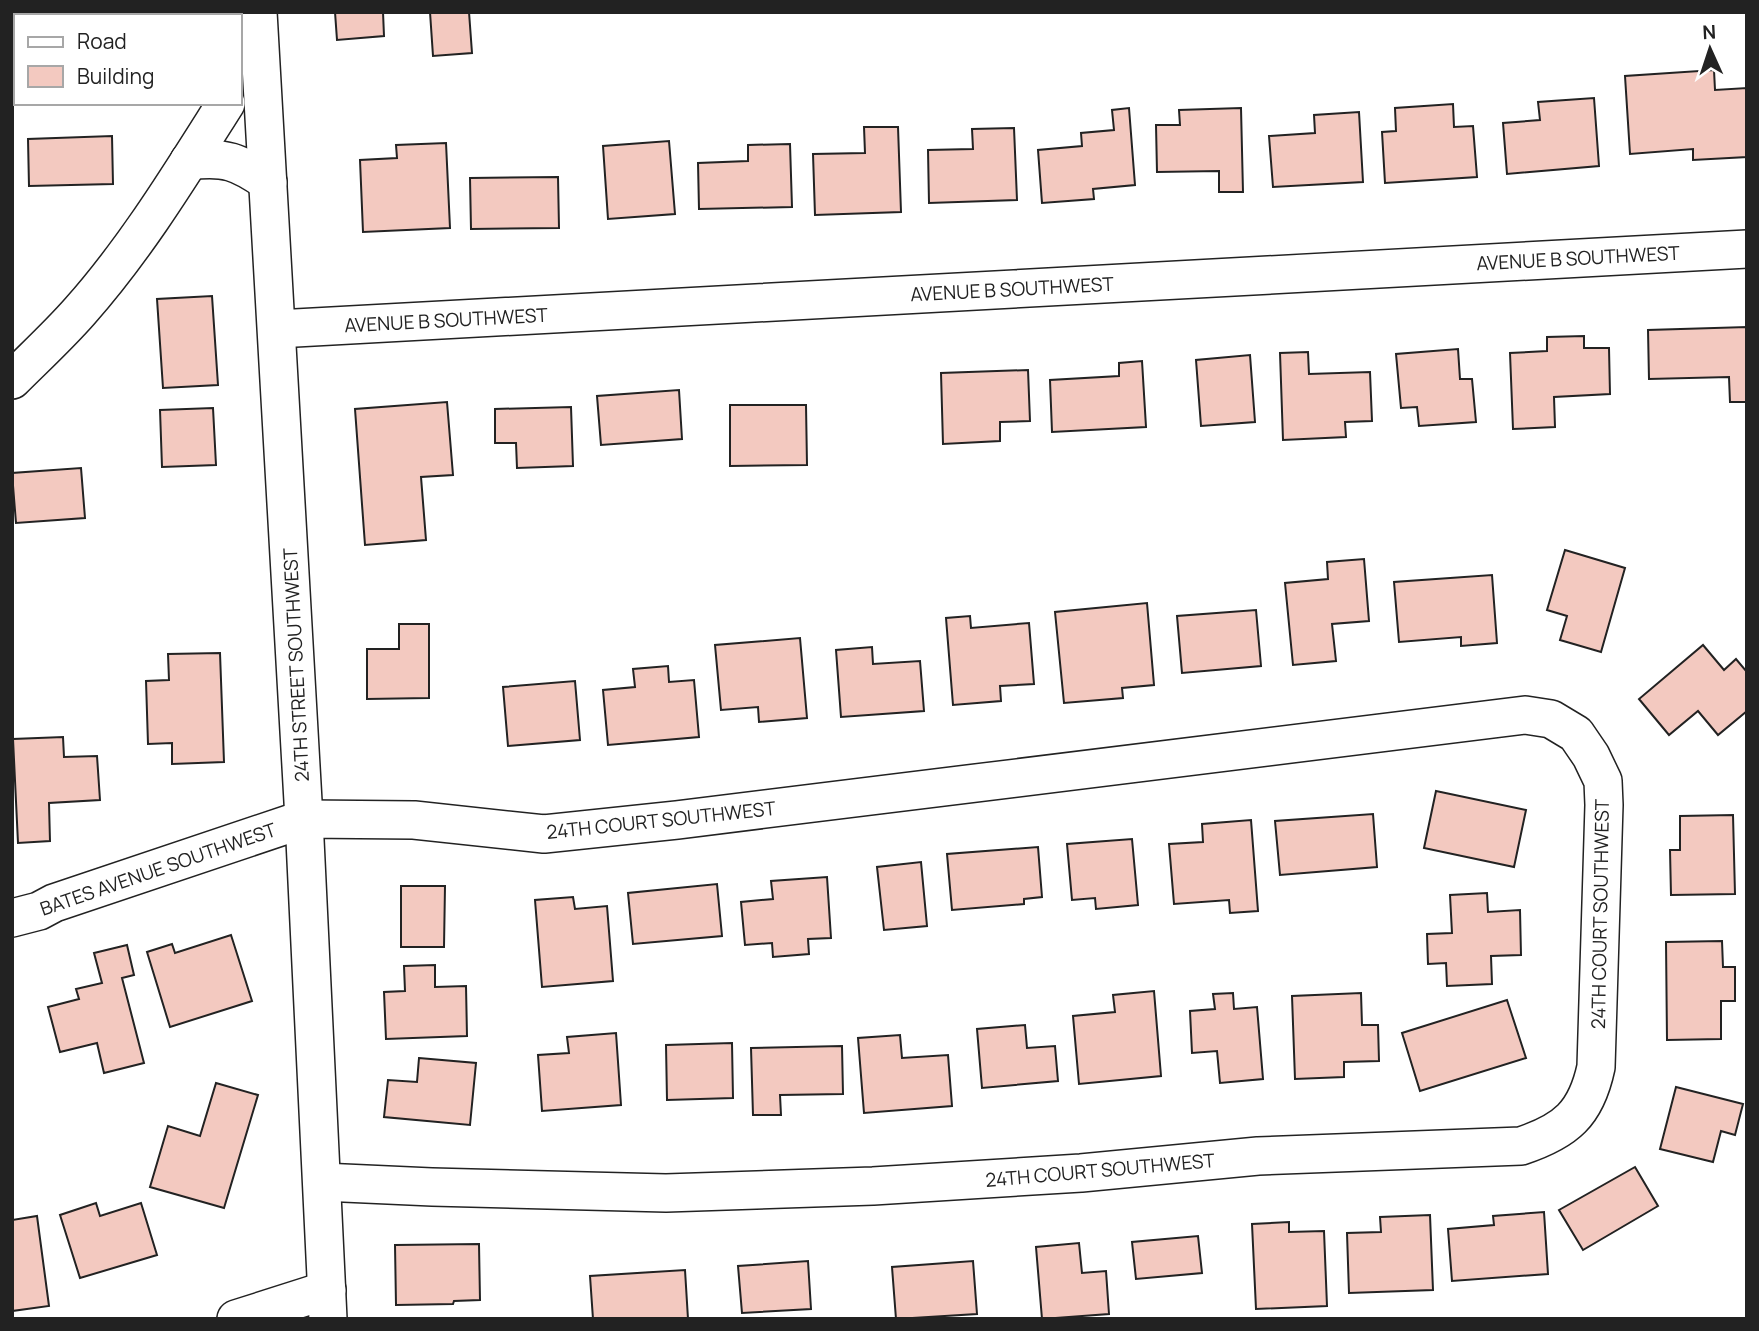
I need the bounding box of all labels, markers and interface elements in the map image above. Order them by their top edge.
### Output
legend [14,14,242,105]
north arrow [1675,14,1745,84]
text: N [1702,19,1717,45]
text: Road [77,27,127,55]
text: Building [77,62,154,90]
street label: AVENUE B SOUTHWEST [1476,240,1681,276]
street label: AVENUE B SOUTHWEST [910,271,1115,307]
street label: AVENUE B SOUTHWEST [344,302,549,338]
street label: 24TH STREET SOUTHWEST [277,547,315,783]
street label: 24TH COURT SOUTHWEST [545,795,777,845]
street label: 24TH COURT SOUTHWEST [1585,798,1615,1029]
street label: BATES AVENUE SOUTHWEST [37,816,280,922]
street label: 24TH COURT SOUTHWEST [984,1147,1216,1193]

